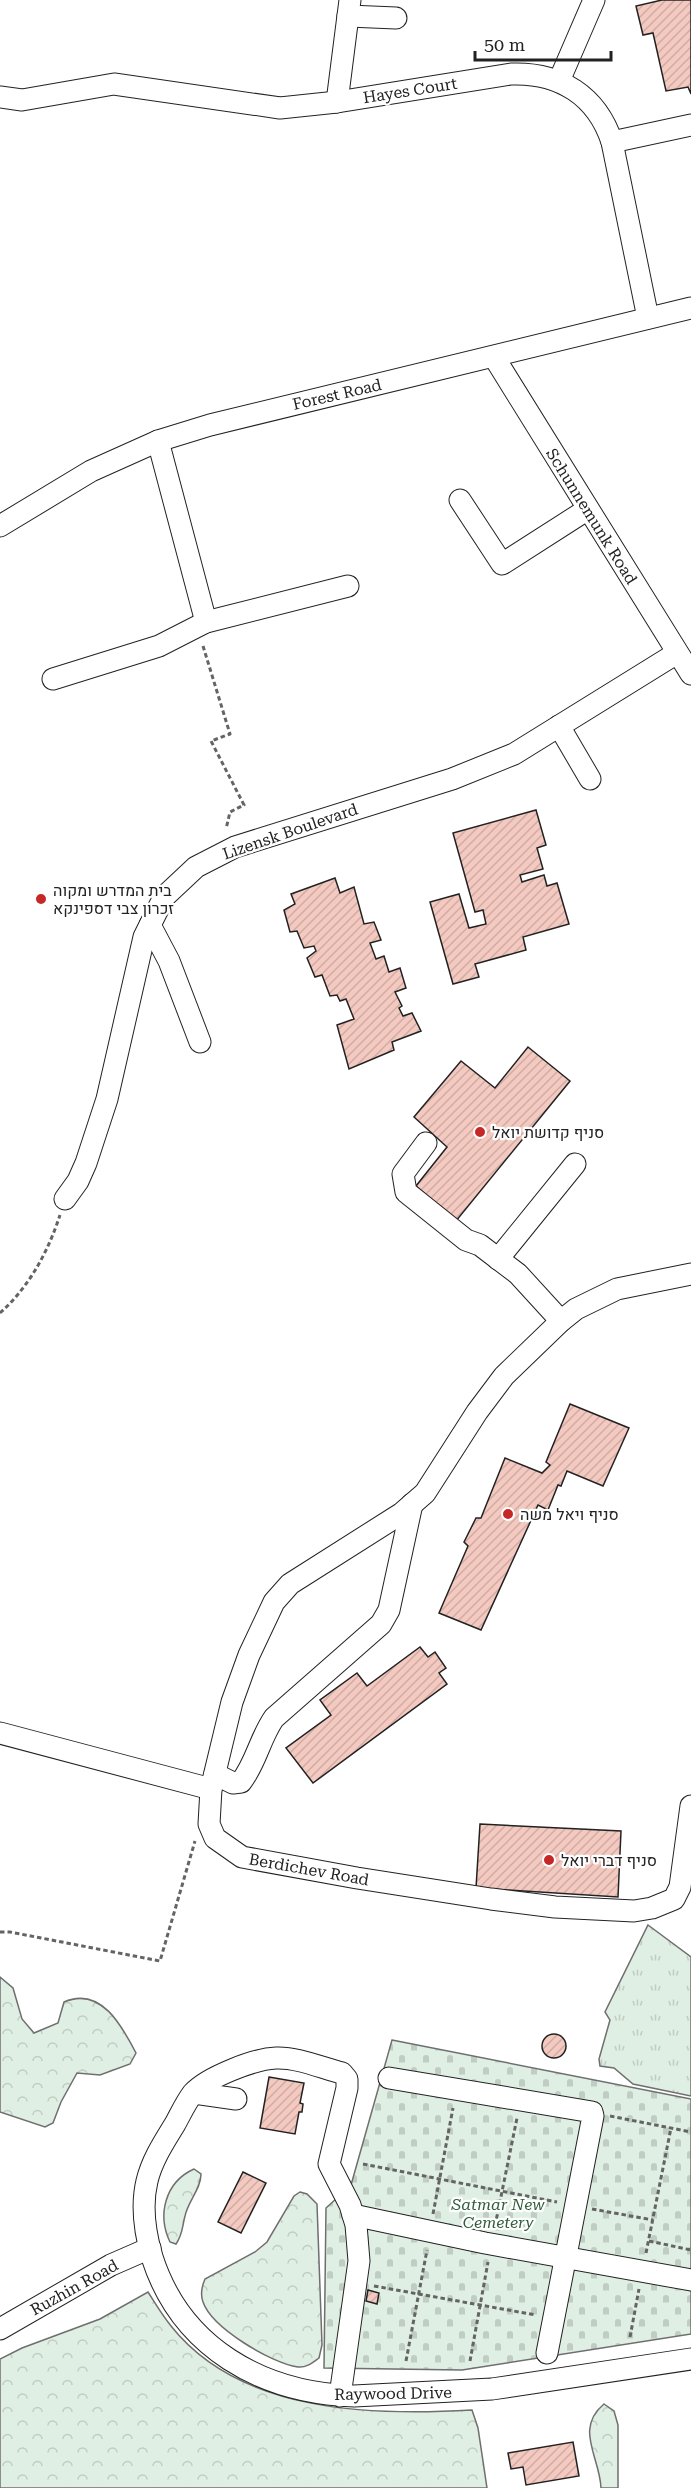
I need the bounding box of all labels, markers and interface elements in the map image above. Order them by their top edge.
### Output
scale bar [475,24,612,62]
text: 50 m [484,34,525,55]
street label: Hayes Court [362,74,459,107]
street label: Forest Road [291,375,384,414]
street label: Schunnemunk Road [542,445,641,588]
street label: Lizensk Boulevard [220,799,360,864]
place label: בית המדרש ומקוה זכרון צבי דספינקא [53,881,174,918]
marker: בית המדרש ומקוה זכרון צבי דספינקא [34,892,48,906]
place label: סניף קדושת יואל [492,1123,604,1142]
marker: סניף קדושת יואל [473,1125,487,1139]
place label: סניף ויאל משה [520,1505,619,1524]
marker: סניף ויאל משה [501,1507,515,1521]
street label: Berdichev Road [247,1850,371,1889]
place label: סניף דברי יואל [561,1851,657,1870]
marker: סניף דברי יואל [542,1853,556,1867]
park label: Satmar New Cemetery [450,2195,545,2232]
street label: Ruzhin Road [27,2256,121,2319]
street label: Raywood Drive [334,2383,452,2404]

